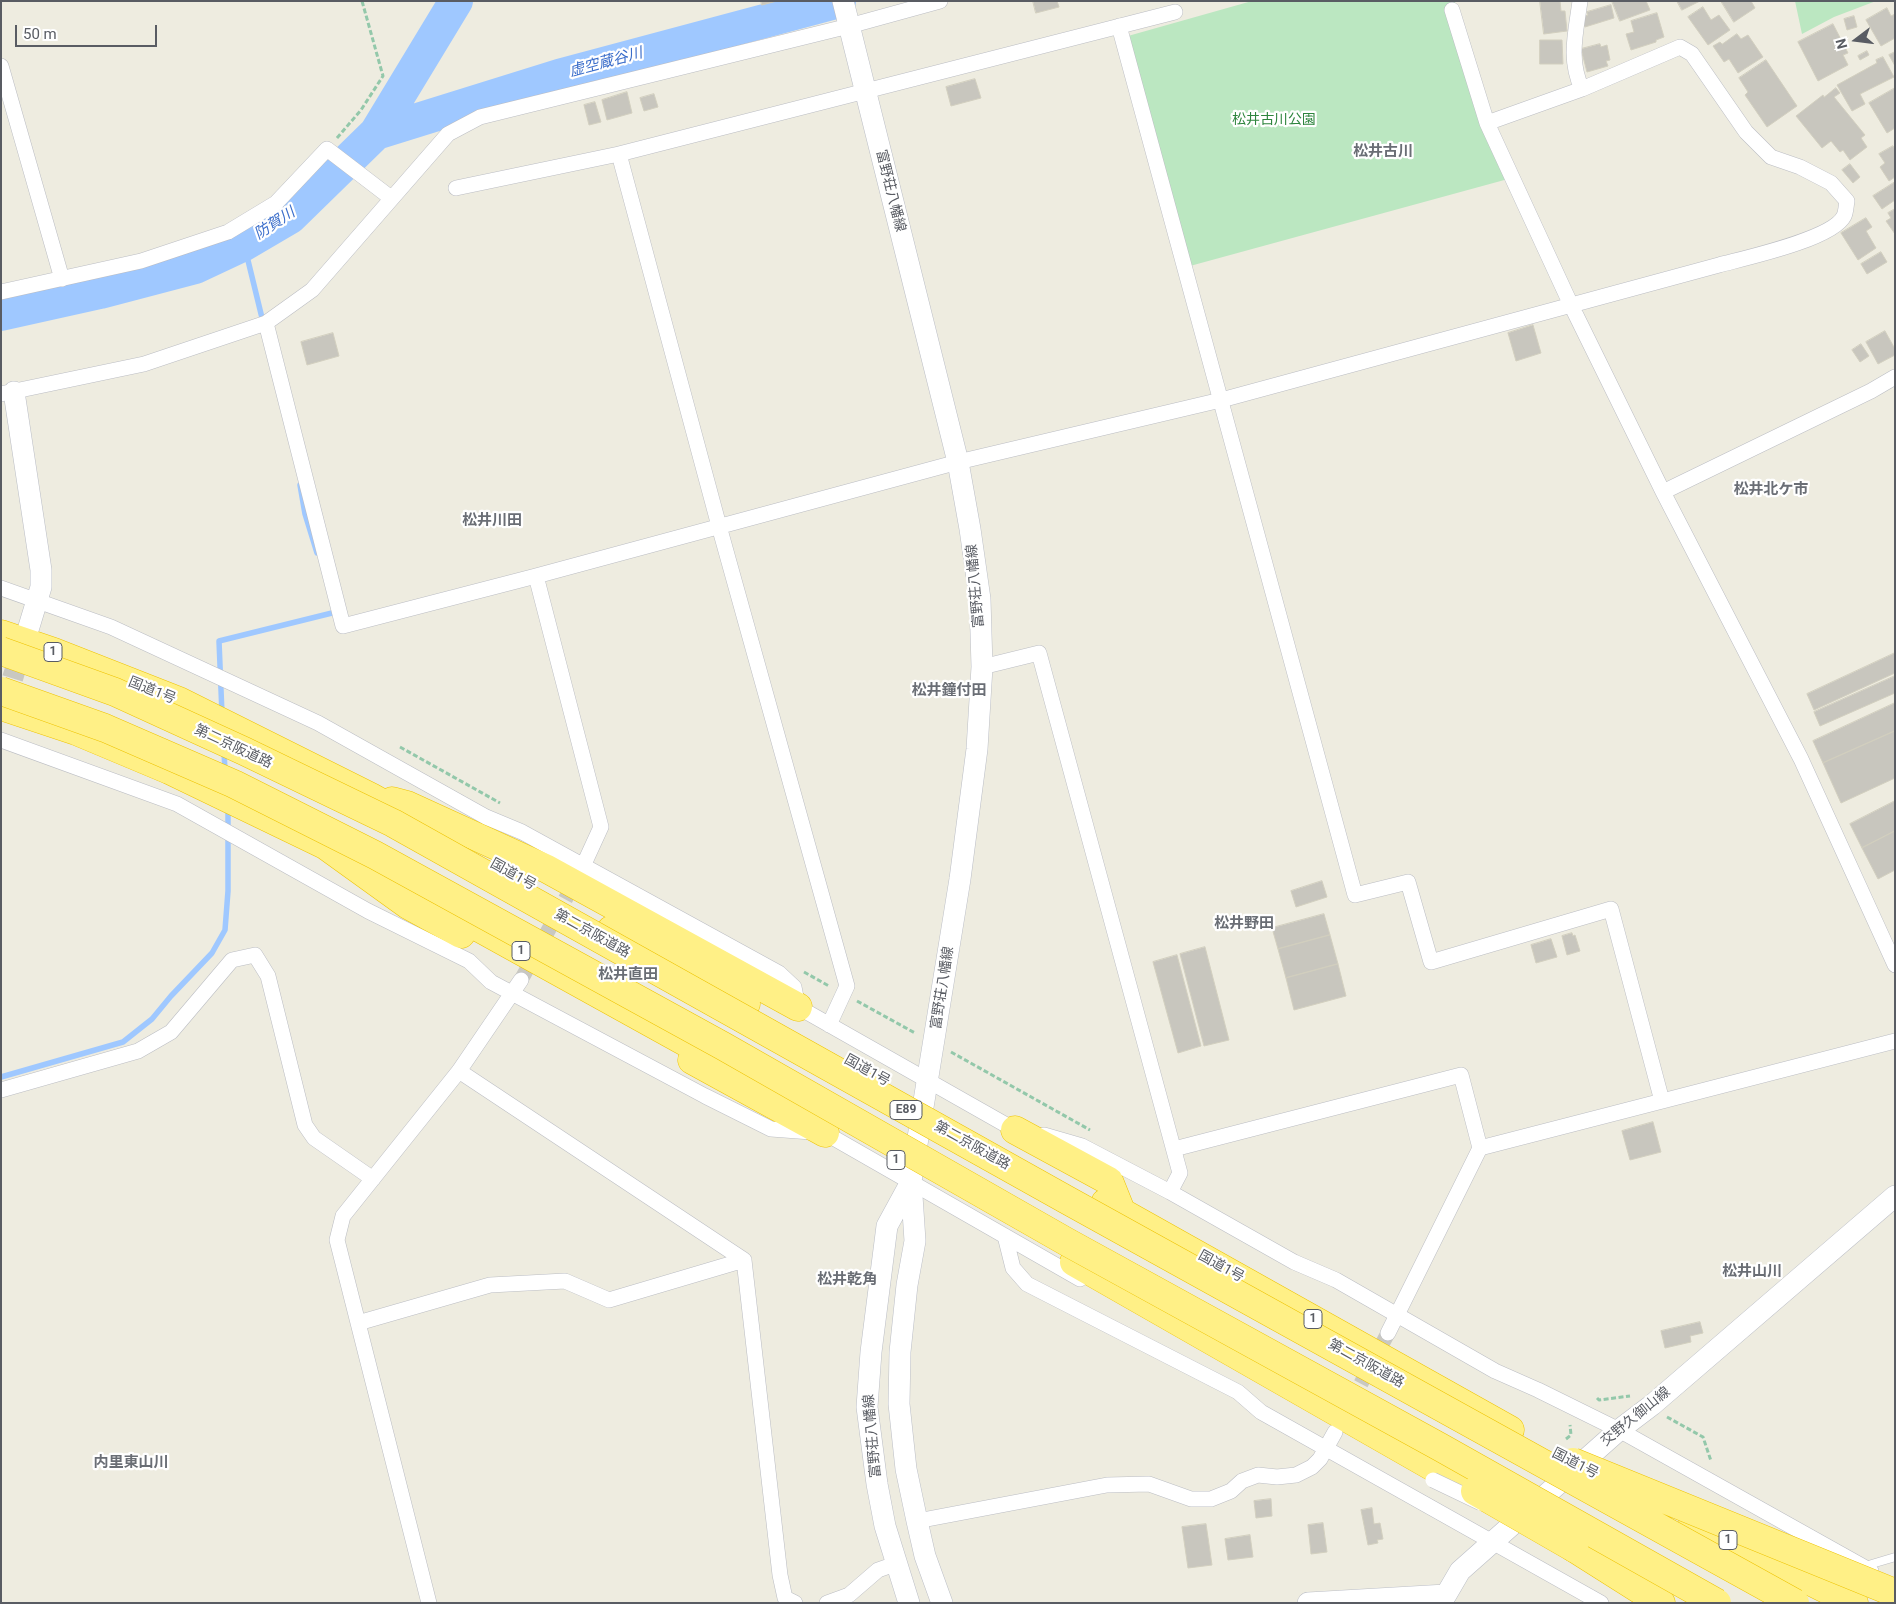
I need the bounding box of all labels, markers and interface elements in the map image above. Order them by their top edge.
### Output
scale bar [18,15,160,47]
north arrow [1831,15,1881,65]
text: 50 m [23,25,57,43]
text: N [1833,37,1851,51]
water label: 虚空蔵谷川 [567,45,645,81]
park label: 松井古川公園 [1232,112,1316,128]
district label: 松井古川 [1353,143,1413,161]
street label: 富野荘八幡線 [872,148,908,234]
water label: 防賀川 [251,204,299,244]
district label: 松井北ケ市 [1734,481,1808,499]
district label: 松井川田 [462,512,522,530]
street label: 富野荘八幡線 [964,543,988,629]
road number: 1 [44,642,62,662]
street label: 国道1号 [126,674,178,708]
district label: 松井鐘付田 [912,682,986,700]
street label: 第二京阪道路 [191,722,275,772]
street label: 国道1号 [487,856,539,894]
street label: 第二京阪道路 [551,906,633,962]
district label: 松井野田 [1214,915,1274,933]
road number: 1 [512,941,530,960]
street label: 富野荘八幡線 [928,945,958,1031]
district label: 松井直田 [598,966,658,984]
street label: 国道1号 [841,1052,893,1090]
road number: E89 [890,1100,922,1120]
street label: 第二京阪道路 [931,1118,1013,1174]
road number: 1 [887,1150,905,1170]
street label: 国道1号 [1195,1248,1247,1286]
district label: 松井山川 [1722,1263,1782,1281]
district label: 松井乾角 [817,1271,877,1289]
road number: 1 [1304,1310,1322,1328]
street label: 第二京阪道路 [1325,1336,1407,1392]
street label: 交野久御山線 [1598,1384,1674,1450]
street label: 富野荘八幡線 [861,1393,885,1479]
street label: 国道1号 [1549,1445,1601,1483]
district label: 内里東山川 [94,1454,168,1472]
road number: 1 [1719,1530,1737,1550]

